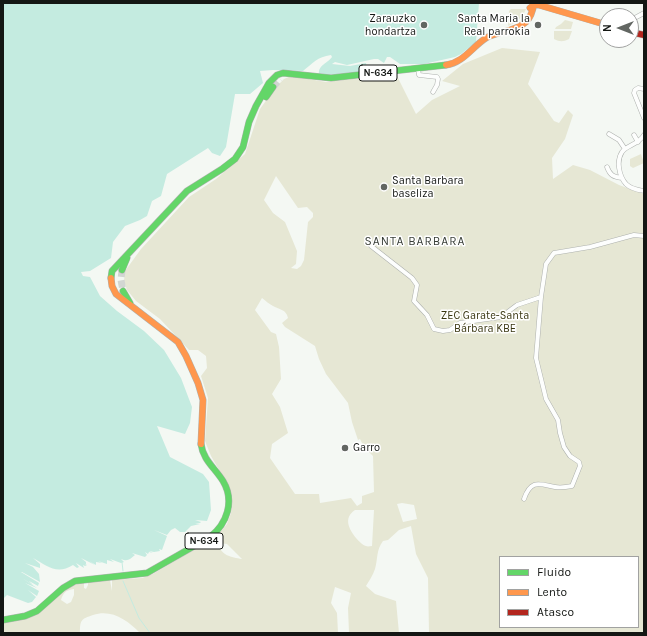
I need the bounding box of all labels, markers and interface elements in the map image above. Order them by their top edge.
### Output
north arrow [599,8,639,48]
place label: Zarauzko hondartza [365,12,416,38]
place label: Santa Maria la Real parrokia [457,12,530,38]
marker: Zarauzko hondartza [419,20,429,30]
marker: Santa Maria la Real parrokia [533,20,543,30]
text: N [601,24,614,32]
road number: N-634 [359,65,397,81]
place label: Santa Barbara baseliza [392,174,464,200]
marker: Santa Barbara baseliza [379,182,389,192]
district label: SANTA BARBARA [365,235,465,249]
park label: ZEC Garate-Santa Bárbara KBE [441,309,529,335]
place label: Garro [353,441,380,455]
marker: Garro [340,443,350,453]
road number: N-634 [185,533,223,549]
legend [499,556,639,628]
text: Fluido [537,565,571,579]
text: Lento [537,585,567,599]
text: Atasco [537,605,574,619]

